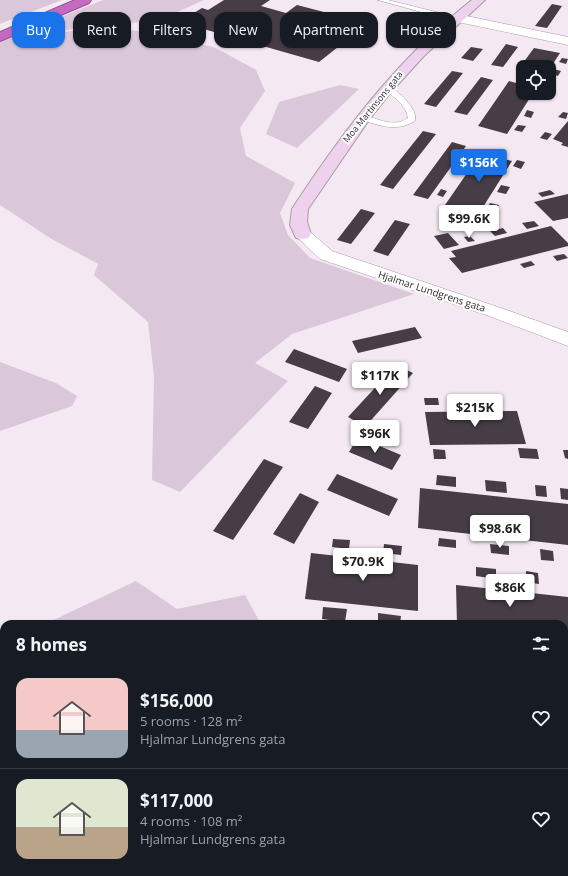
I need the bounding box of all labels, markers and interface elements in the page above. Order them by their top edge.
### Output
chip: Buy [12,12,65,48]
chip: Rent [73,12,131,48]
chip: Filters [139,12,206,48]
chip: New [214,12,272,48]
chip: Apartment [280,12,378,48]
chip: House [386,12,456,48]
map controls [516,60,556,100]
button: locate [516,60,556,100]
street label: Moa Martinsons gata [340,68,406,145]
pin: $156K [451,149,507,183]
text: $156K [460,153,498,171]
pin: $99.6K [436,205,502,239]
text: $99.6K [448,209,490,227]
street label: Hjalmar Lundgrens gata [377,267,487,315]
pin: $117K [352,362,408,396]
text: $117K [361,366,399,384]
pin: $215K [447,394,503,428]
text: $215K [456,398,494,416]
pin: $96K [351,420,399,454]
text: $96K [360,424,390,442]
pin: $98.6K [467,515,533,549]
text: $98.6K [479,519,521,537]
pin: $70.9K [330,548,396,582]
text: $70.9K [342,552,384,570]
pin: $86K [486,574,534,608]
text: $86K [495,578,525,596]
text: 8 homes [16,633,87,656]
icon: filters [530,633,552,655]
text: $156,000 [140,689,213,712]
icon: home [48,694,96,742]
icon: heart [530,707,552,729]
text: 5 rooms · 128 m² [140,712,242,730]
text: Hjalmar Lundgrens gata [140,730,285,748]
text: $117,000 [140,789,213,812]
icon: home [48,795,96,843]
icon: heart [530,808,552,830]
text: 4 rooms · 108 m² [140,812,242,830]
text: Hjalmar Lundgrens gata [140,830,285,848]

